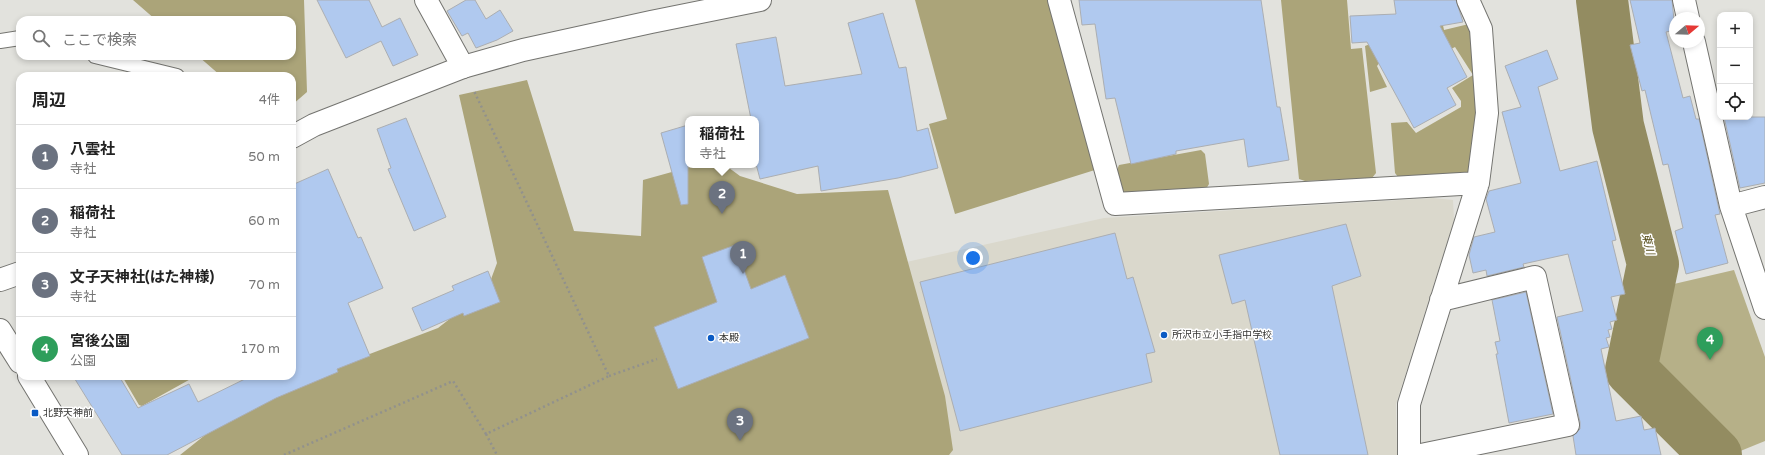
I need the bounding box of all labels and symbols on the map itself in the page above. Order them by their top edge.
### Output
north arrow [1669,12,1705,48]
pin: 2 [709,181,735,214]
water label: 東川 [1639,232,1657,257]
pin: 1 [730,241,756,274]
your location [963,248,983,268]
pin: 4 [1697,327,1723,360]
place label: 所沢市立小手指中学校 [1172,329,1272,341]
marker: 所沢市立小手指中学校 [1159,330,1169,340]
place label: 本殿 [719,332,739,344]
marker: 本殿 [706,333,716,343]
place label: 北野天神前 [43,407,93,419]
marker: 北野天神前 [30,408,40,418]
pin: 3 [727,408,753,441]

